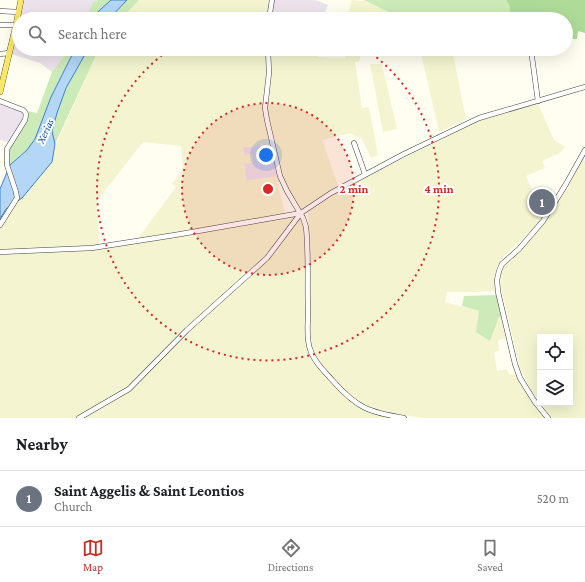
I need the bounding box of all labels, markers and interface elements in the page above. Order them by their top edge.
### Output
search box [12,12,573,56]
icon: search [26,23,48,45]
text: Search here [58,26,127,42]
water label: Xerias [34,116,56,146]
your location [256,145,276,165]
centre of rings [261,182,275,196]
text: 2 min [340,182,369,196]
text: 4 min [424,182,454,196]
pin: 1 [529,187,555,217]
map controls [537,334,573,406]
button: locate [537,334,573,370]
button: layers [537,370,573,406]
text: Nearby [16,435,68,454]
text: Saint Aggelis & Saint Leontios [54,483,244,499]
text: 1 [27,491,31,506]
text: 520 m [537,491,569,506]
text: Church [54,499,92,514]
tab: Map [82,537,104,573]
tab: Directions [268,537,313,573]
tab: Saved [477,537,503,573]

